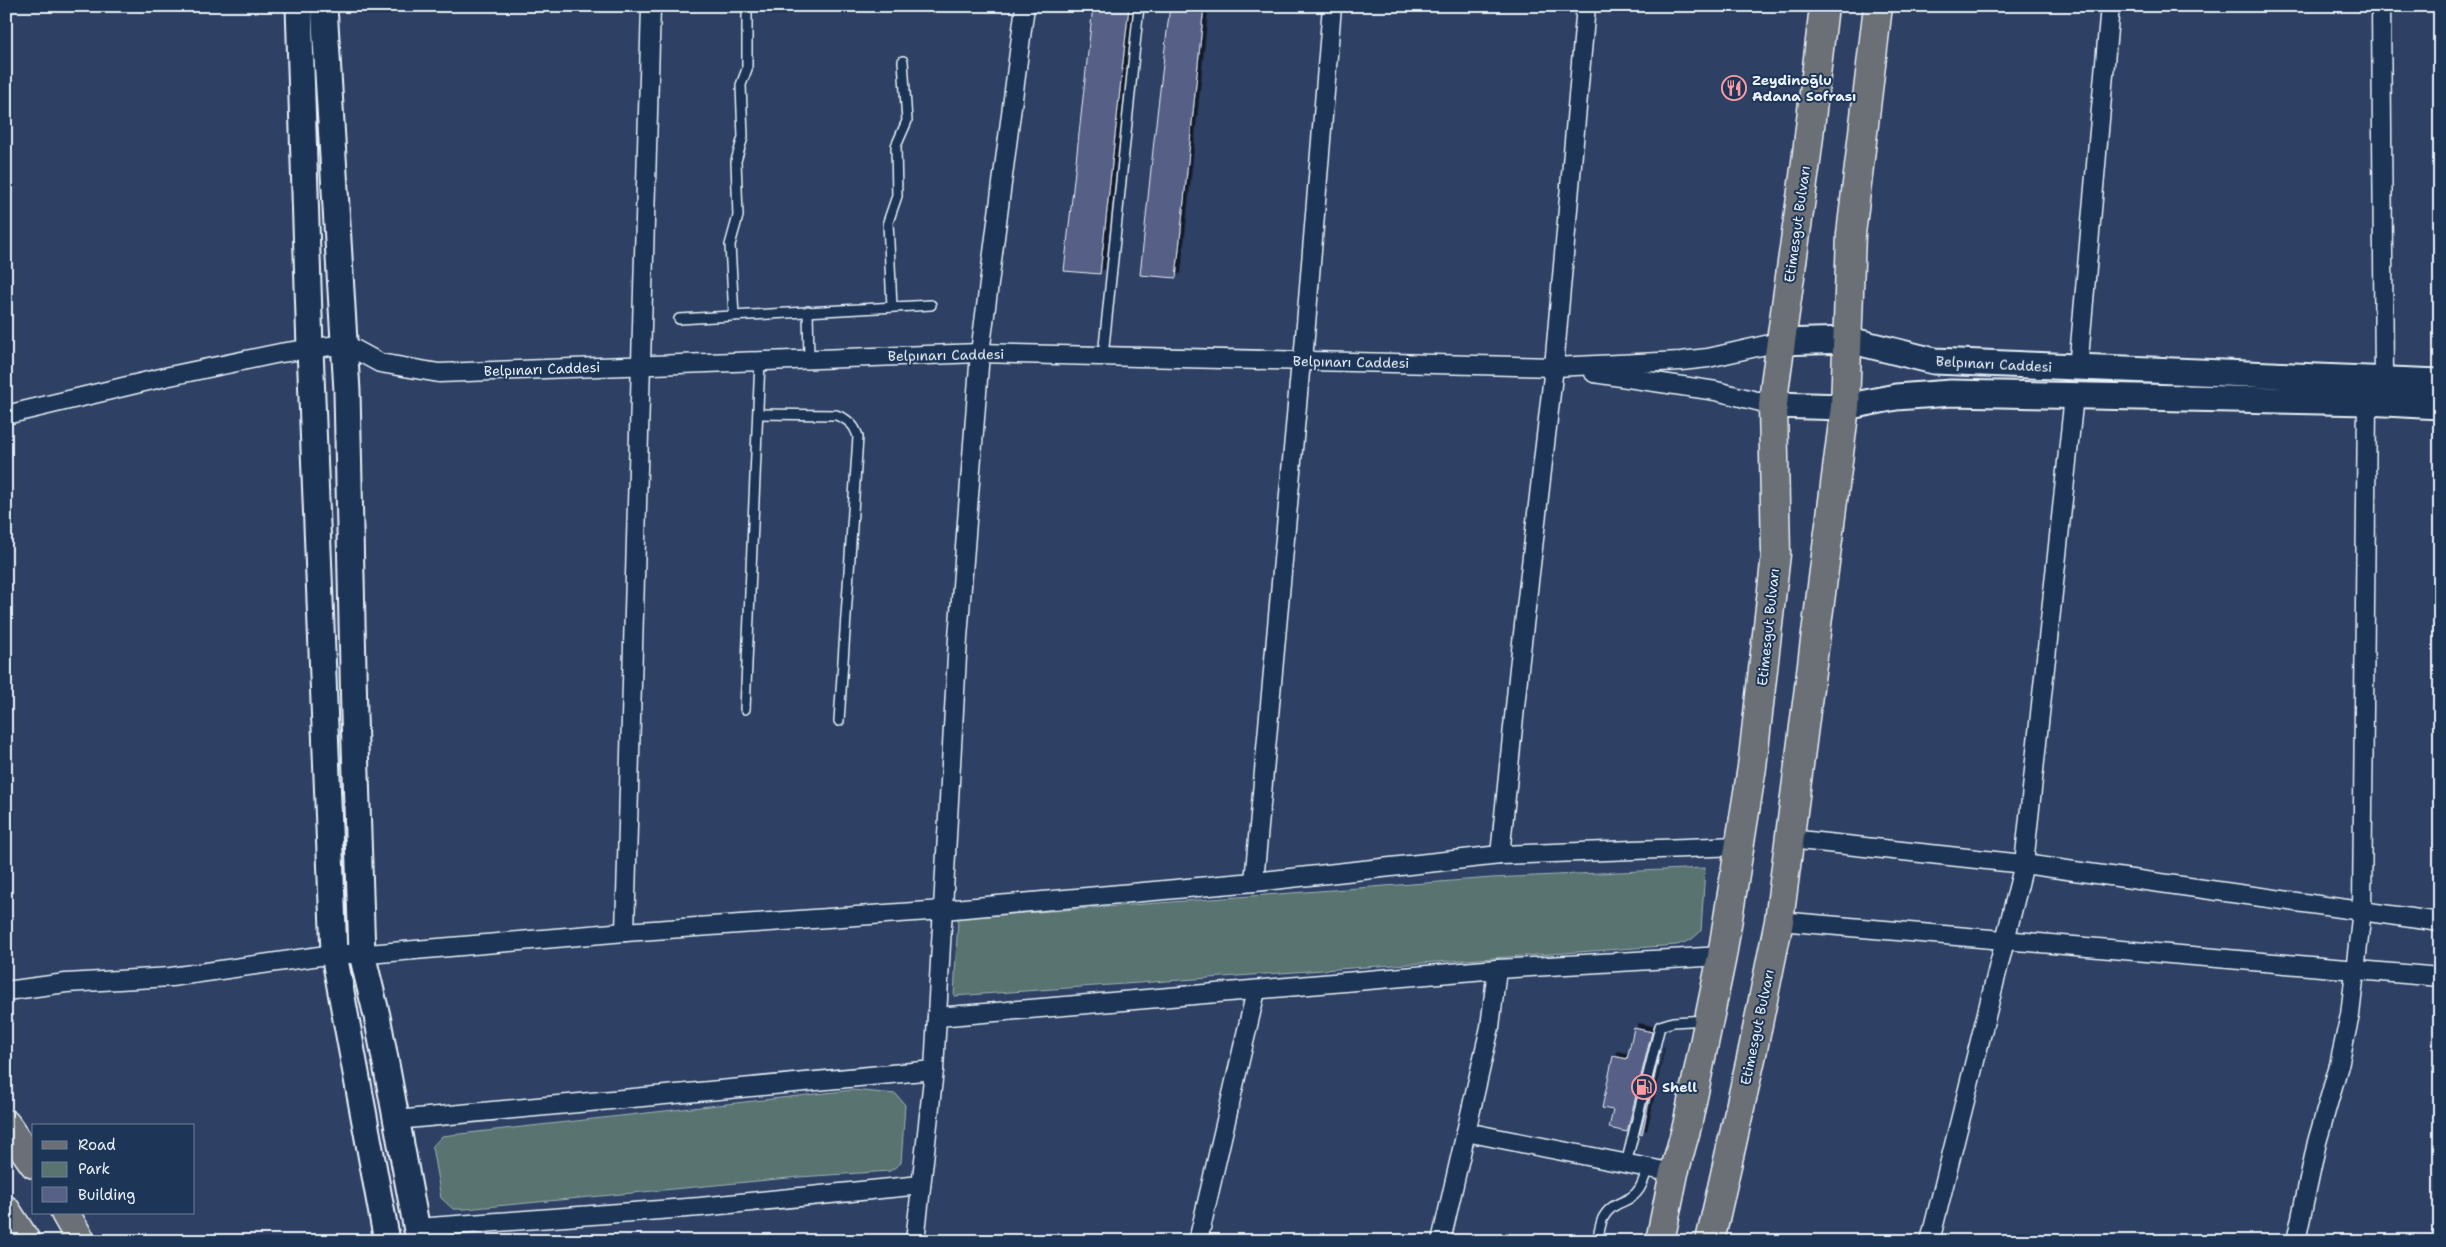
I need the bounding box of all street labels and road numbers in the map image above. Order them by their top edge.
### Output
street label: Etimesgut Bulvarı [1780,164,1814,284]
street label: Belpınarı Caddesi [888,345,1004,365]
street label: Belpınarı Caddesi [1293,352,1409,372]
street label: Belpınarı Caddesi [1935,352,2053,376]
street label: Belpınarı Caddesi [483,358,601,380]
street label: Etimesgut Bulvarı [1753,567,1783,687]
street label: Etimesgut Bulvarı [1736,967,1778,1087]

